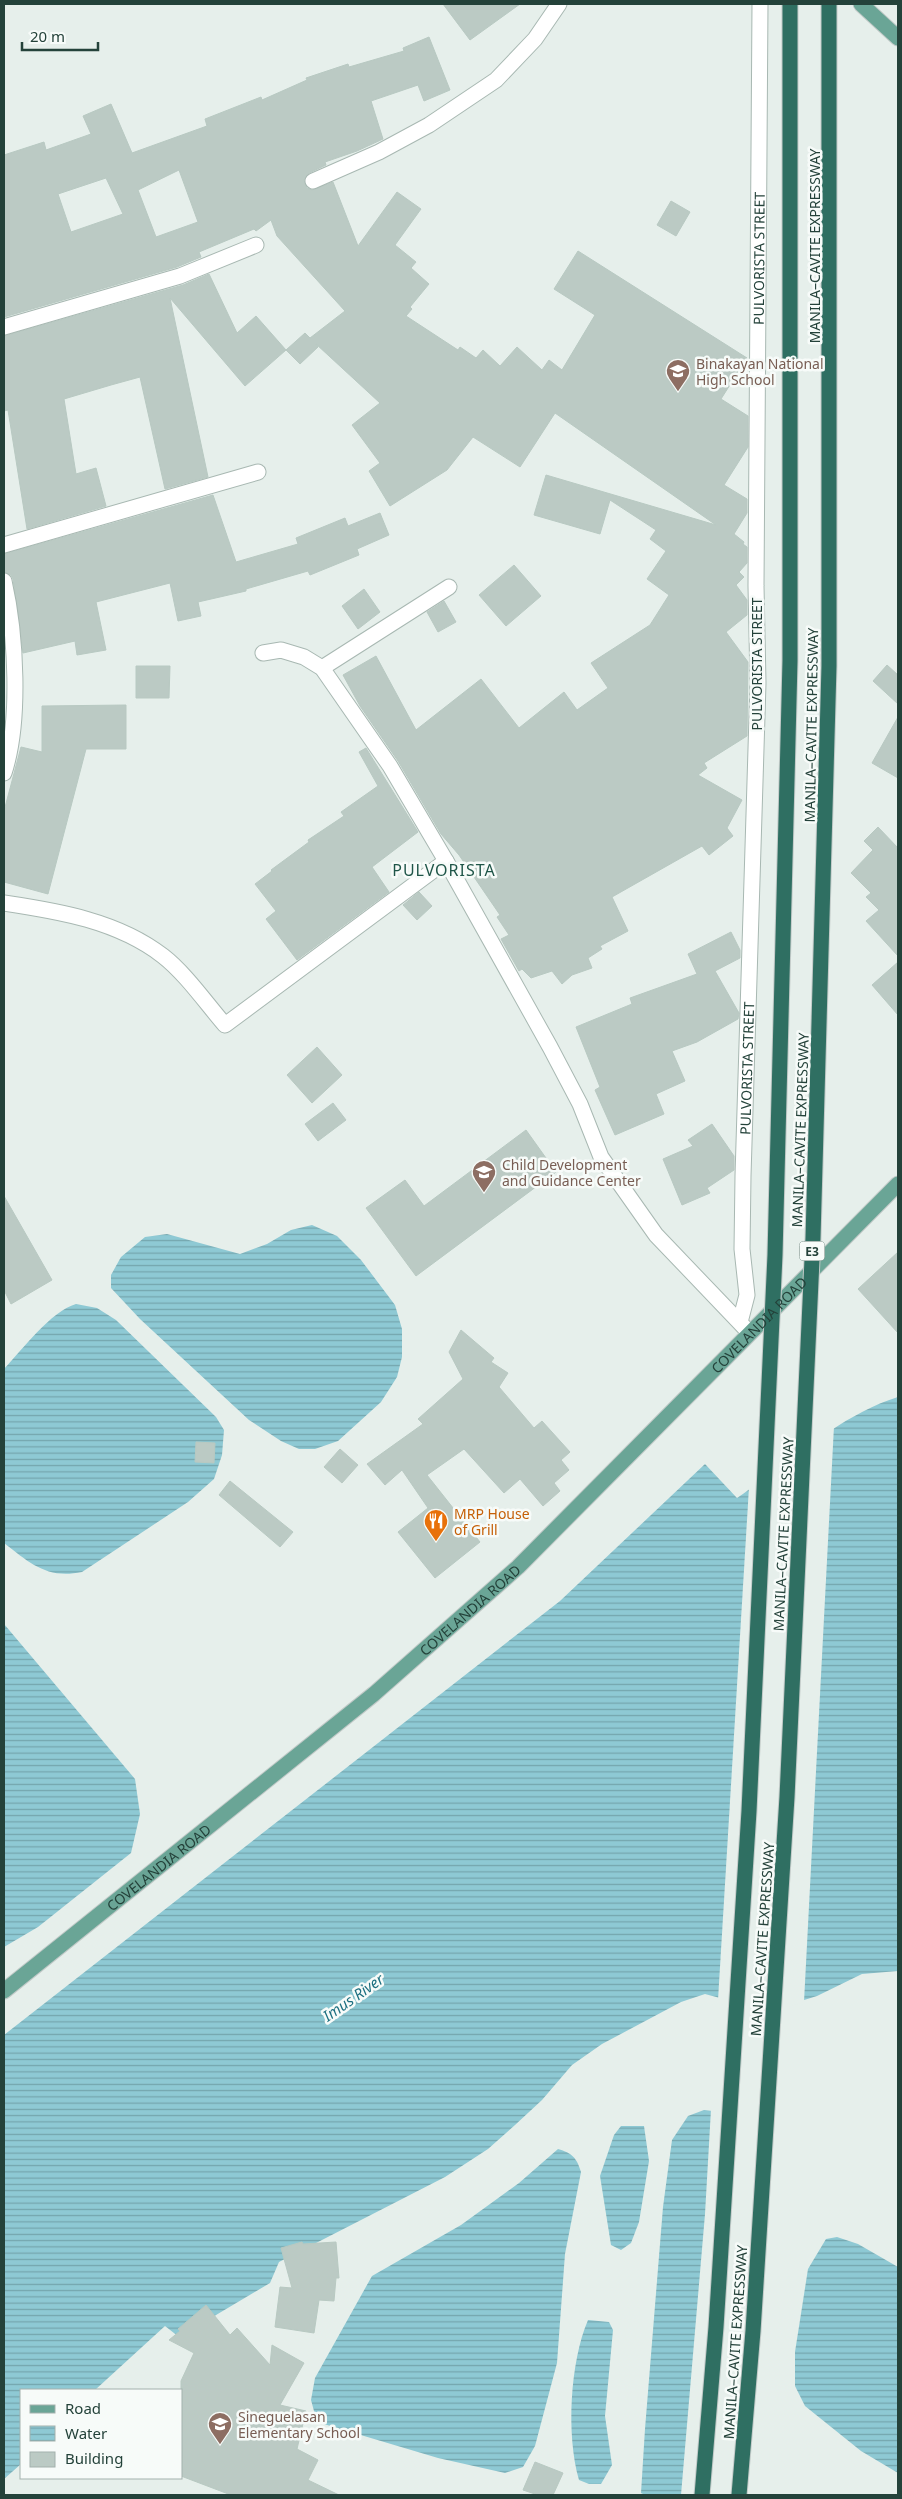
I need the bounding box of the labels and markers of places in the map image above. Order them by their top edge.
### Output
place label: Binakayan National High School [696,354,824,389]
school or university icon: Binakayan National High School [665,358,691,392]
place label: Child Development and Guidance Center [502,1155,641,1190]
school or university icon: Child Development and Guidance Center [471,1159,497,1193]
place label: MRP House of Grill [454,1504,530,1539]
restaurant icon: MRP House of Grill [423,1508,449,1542]
place label: Sineguelasan Elementary School [238,2407,360,2442]
school or university icon: Sineguelasan Elementary School [207,2411,233,2445]

